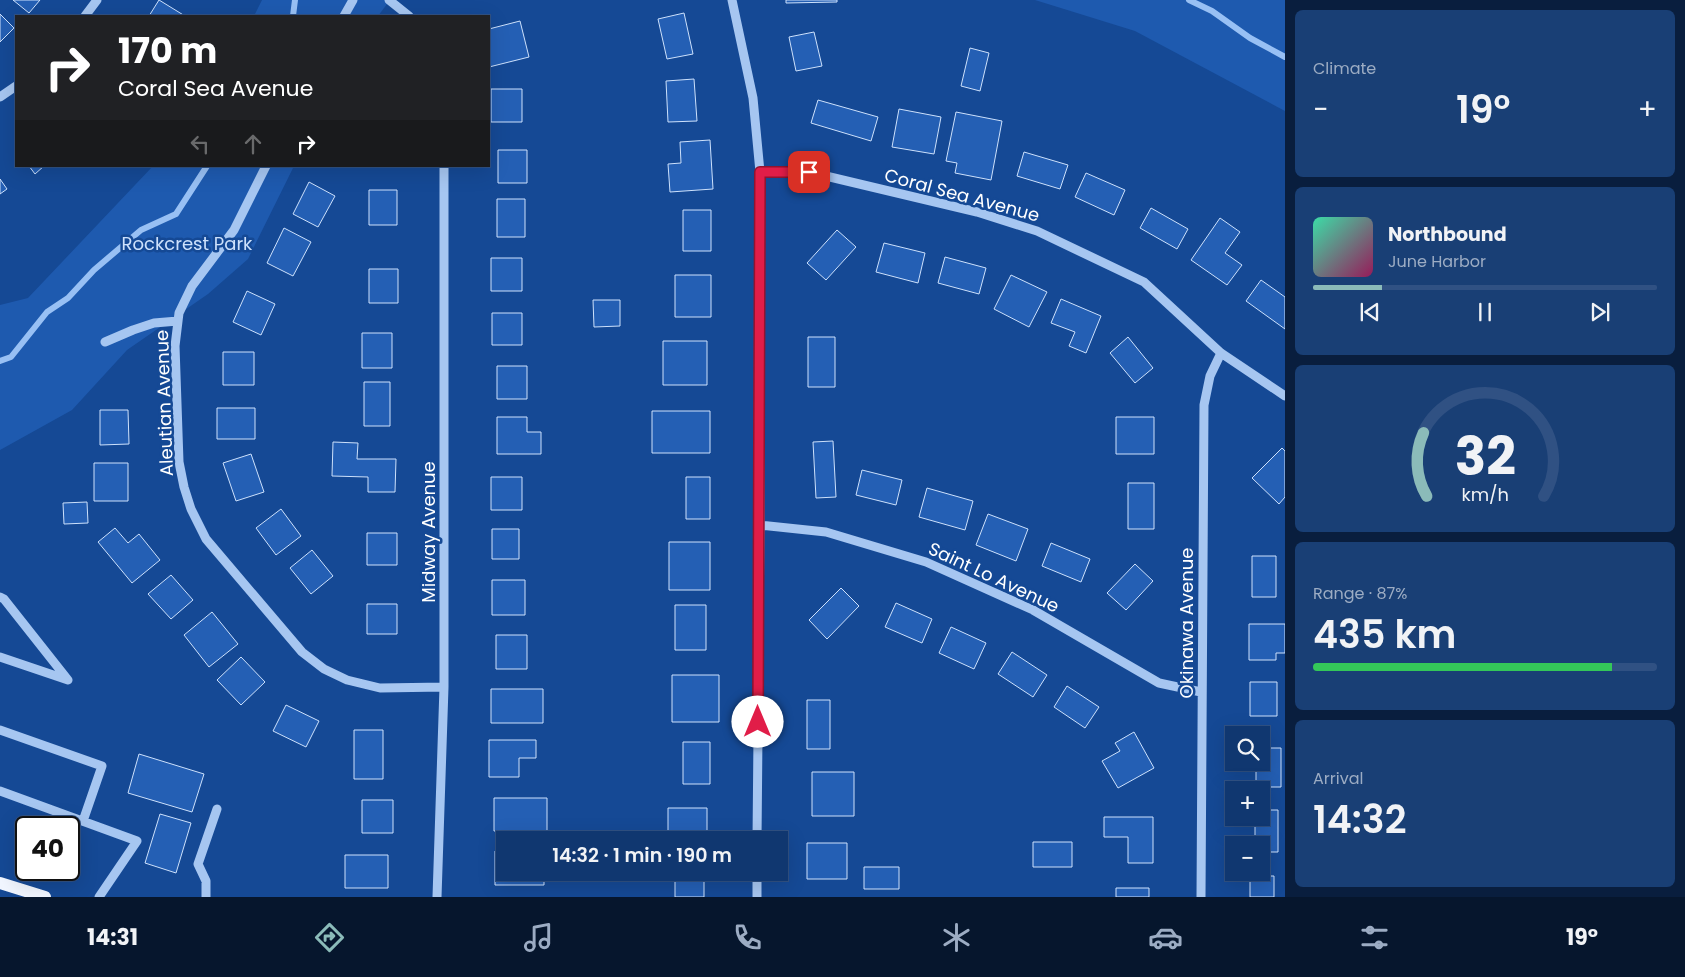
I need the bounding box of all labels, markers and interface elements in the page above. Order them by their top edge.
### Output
text: 170 m [118,26,217,75]
icon: right [35,35,100,100]
text: Climate [1313,57,1376,80]
text: Coral Sea Avenue [118,73,313,104]
text: 19° [1456,83,1510,136]
text: − [1313,90,1328,129]
text: + [1638,90,1657,129]
icon: left [186,130,214,158]
icon: ahead [239,130,267,158]
icon: right [292,130,320,158]
pin [788,151,830,193]
icon: arrive [795,158,823,186]
street label: Coral Sea Avenue [882,162,1042,228]
text: Northbound [1388,221,1507,248]
park label: Rockcrest Park [122,231,253,256]
text: June Harbor [1388,250,1486,273]
icon: previous [1356,298,1384,326]
icon: pause [1471,298,1499,326]
icon: next [1586,298,1614,326]
street label: Aleutian Avenue [149,329,179,477]
text: 32 [1454,420,1516,493]
street label: Midway Avenue [416,461,441,603]
text: km/h [1461,482,1509,507]
street label: Saint Lo Avenue [924,536,1064,618]
street label: Okinawa Avenue [1174,548,1199,698]
text: Range · 87% [1313,582,1407,605]
text: 435 km [1313,608,1456,661]
position arrow [731,695,783,747]
map controls [1225,726,1270,881]
button: search [1225,726,1270,771]
text: Arrival [1313,767,1363,790]
button: + [1225,781,1270,826]
text: 14:32 [1313,793,1406,846]
speed limit sign: 40 [15,816,80,881]
button: − [1225,836,1270,881]
text: 14:32 · 1 min · 190 m [552,842,732,869]
icon: directions [312,920,347,955]
icon: music [521,920,556,955]
icon: phone [730,920,765,955]
icon: climate [939,920,974,955]
icon: car [1148,920,1183,955]
icon: filters [1357,920,1392,955]
text: 14:31 [87,922,138,953]
text: 19° [1566,922,1598,953]

